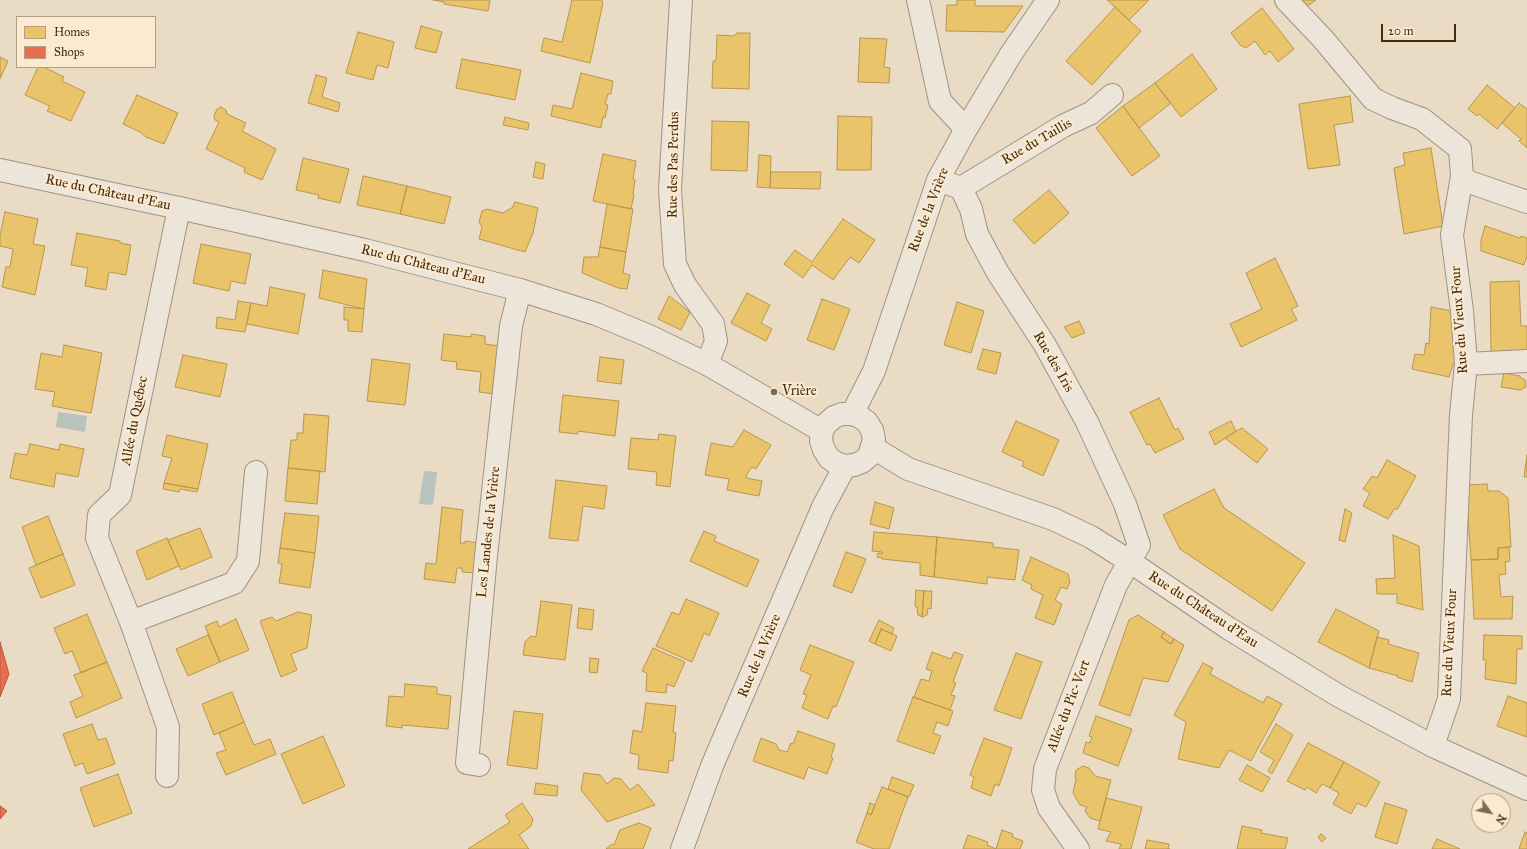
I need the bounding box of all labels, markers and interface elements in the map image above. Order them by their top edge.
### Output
legend [16,16,156,68]
scale bar [1383,16,1458,42]
text: 20 m [1388,24,1414,38]
text: Homes [54,25,90,39]
text: Shops [54,45,84,59]
street label: Rue des Pas Perdus [665,111,683,219]
street label: Rue du Taillis [999,115,1075,169]
street label: Rue de la Vrière [905,165,953,255]
street label: Rue du Château d'Eau [44,171,172,215]
street label: Rue du Château d'Eau [359,241,487,289]
street label: Rue du Vieux Four [1448,265,1472,375]
street label: Rue des Iris [1029,329,1077,395]
street label: Allée du Québec [118,375,152,467]
place label: Vrière [782,384,817,400]
marker: Vrière [769,387,779,397]
street label: Les Landes de la Vrière [474,465,504,599]
street label: Rue du Château d'Eau [1145,568,1261,652]
street label: Rue du Vieux Four [1439,588,1461,698]
street label: Rue de la Vrière [735,612,785,700]
street label: Allée du Pic-Vert [1044,658,1094,754]
north arrow [1471,793,1511,833]
text: N [1493,812,1509,827]

